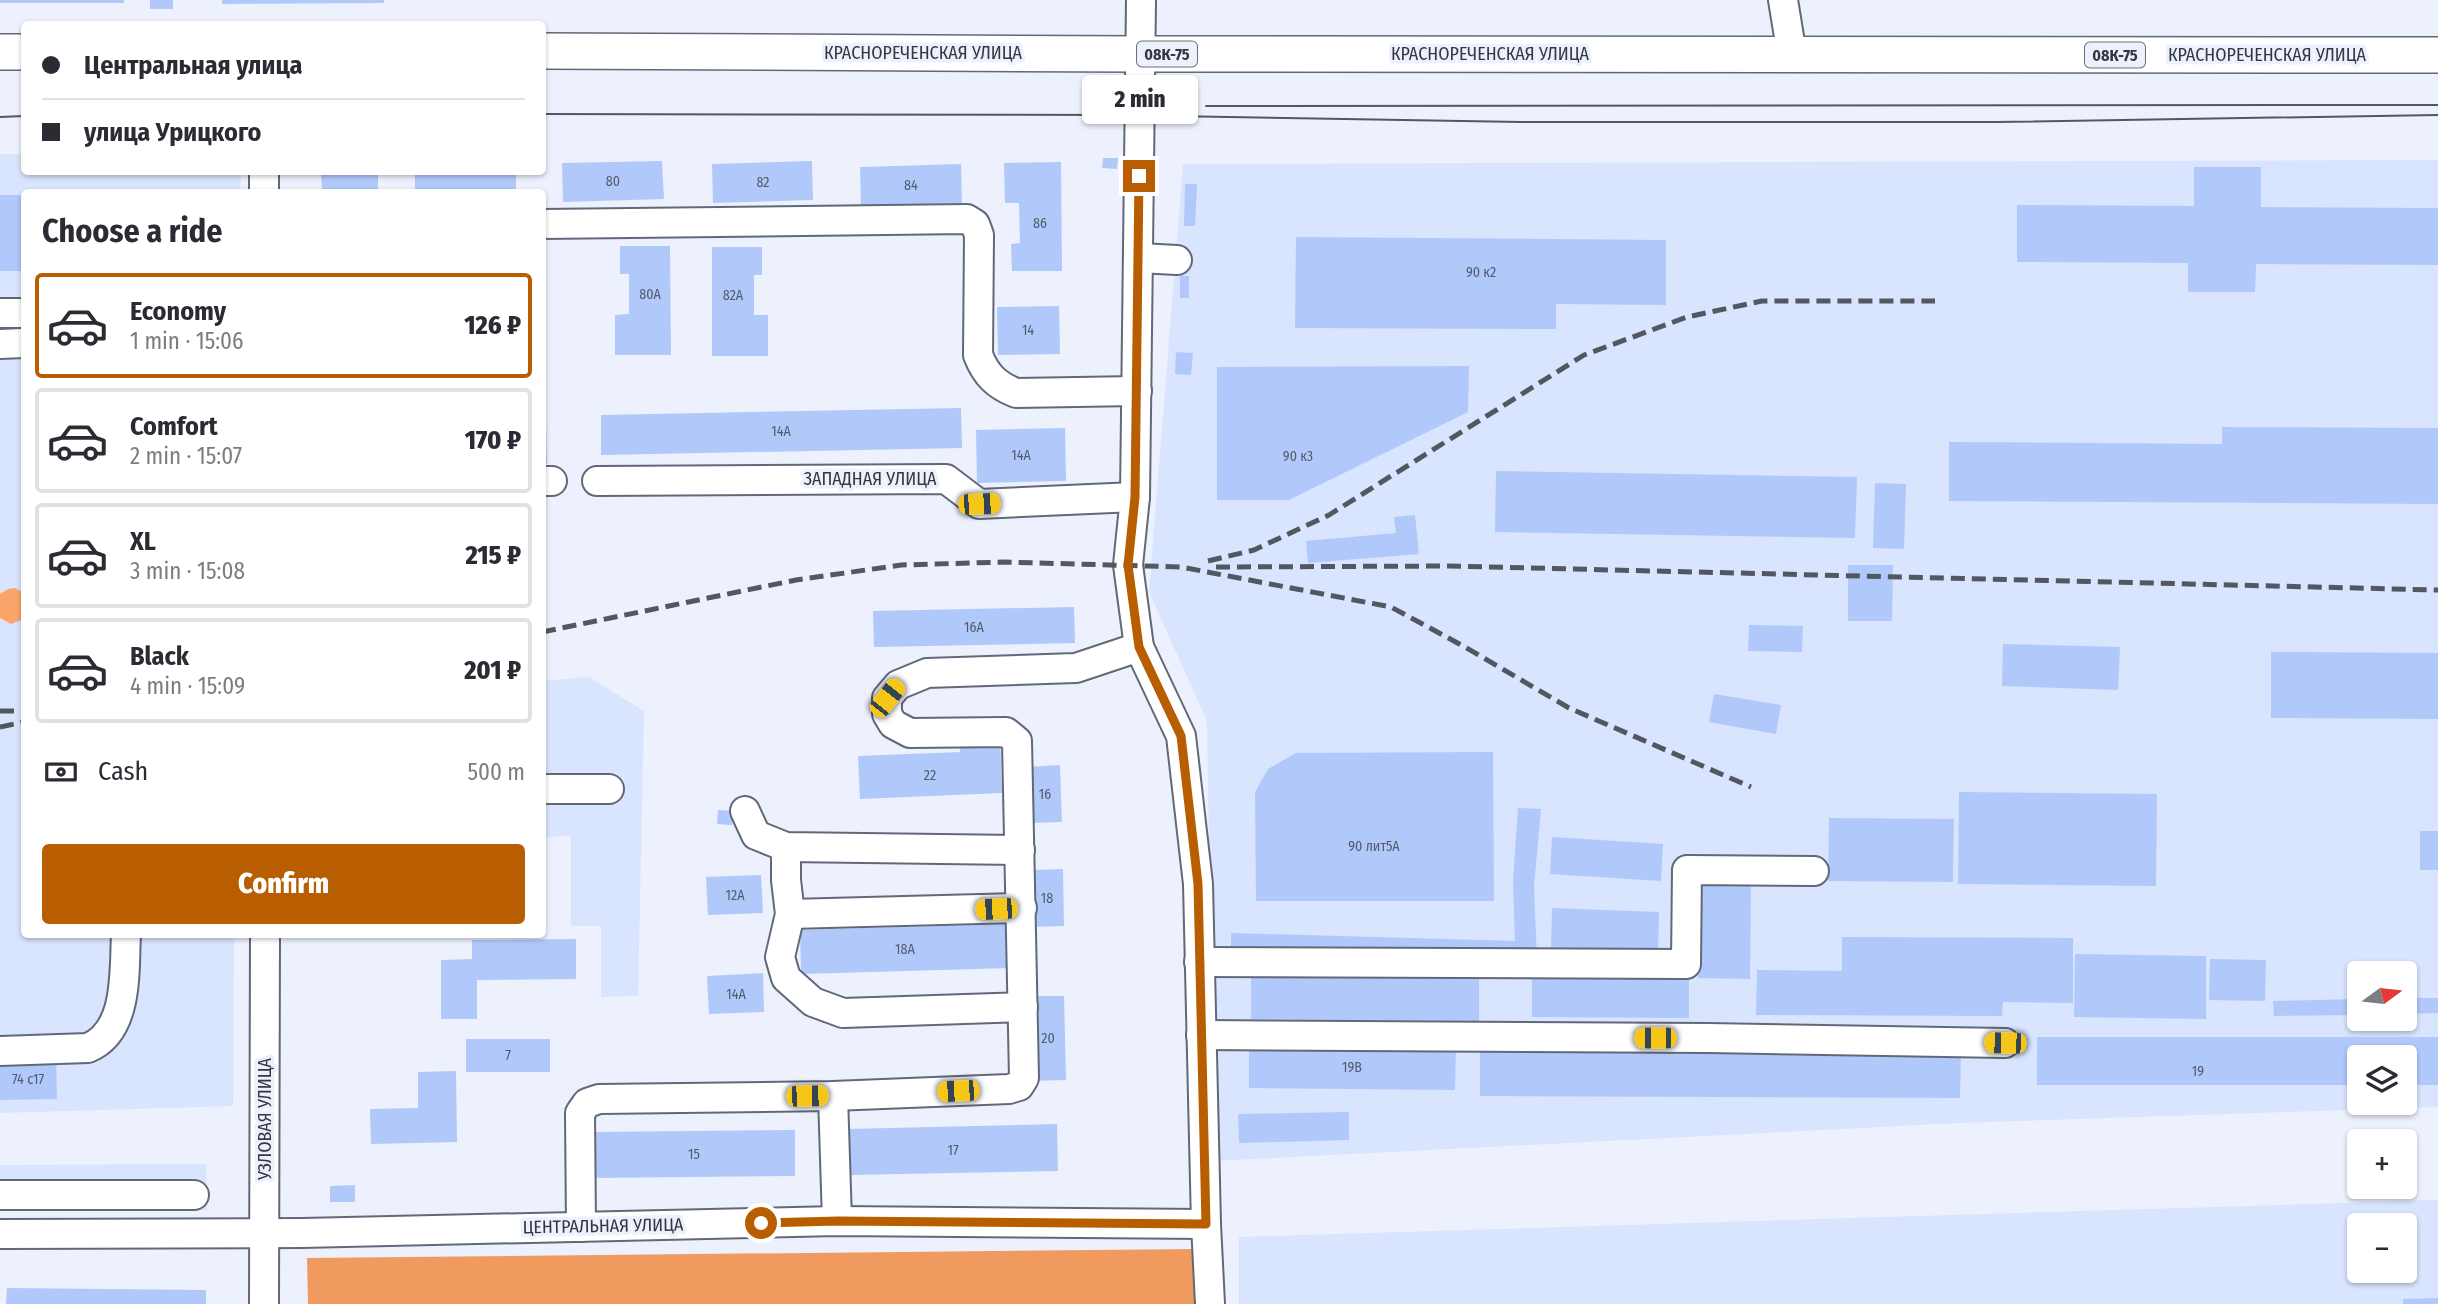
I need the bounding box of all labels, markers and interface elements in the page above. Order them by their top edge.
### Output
street label: КРАСНОРЕЧЕНСКАЯ УЛИЦА [824,42,1023,64]
road number: 08К-75 [1137,42,1197,66]
road number: 08К-75 [2085,42,2145,68]
street label: КРАСНОРЕЧЕНСКАЯ УЛИЦА [1391,43,1590,65]
street label: КРАСНОРЕЧЕНСКАЯ УЛИЦА [2168,44,2367,66]
text: Центральная улица [84,50,302,81]
callout: 2 min [1081,74,1197,124]
text: 2 min [1115,85,1165,113]
text: улица Урицкого [84,117,261,148]
route end [1123,160,1155,192]
house number: 80 [606,173,620,190]
house number: 82 [756,174,770,191]
house number: 84 [904,177,918,194]
text: Choose a ride [42,212,223,250]
house number: 86 [1033,215,1047,232]
house number: 90 к2 [1466,264,1496,281]
house number: 80А [639,286,661,303]
house number: 82А [723,287,744,304]
icon: car [46,294,109,357]
text: Economy [130,296,226,327]
text: 126 ₽ [464,310,521,341]
house number: 14 [1022,322,1034,339]
text: 1 min · 15:06 [130,327,243,355]
icon: car [46,409,109,472]
text: Comfort [130,411,218,442]
house number: 14А [771,423,791,440]
text: 170 ₽ [465,425,521,456]
text: 2 min · 15:07 [130,442,242,470]
house number: 14А [1011,447,1031,464]
house number: 90 к3 [1283,448,1313,465]
street label: ЗАПАДНАЯ УЛИЦА [804,468,937,490]
car [958,493,1001,515]
icon: car [46,524,109,587]
text: XL [130,526,156,557]
text: 215 ₽ [465,540,521,571]
text: 3 min · 15:08 [130,557,245,585]
house number: 16А [964,619,985,636]
icon: car [46,639,109,702]
text: Black [130,641,189,672]
text: 201 ₽ [464,655,521,686]
text: 4 min · 15:09 [130,672,245,700]
car [866,675,909,721]
icon: cash [42,753,80,791]
text: Cash [98,756,148,787]
text: 500 m [467,758,525,786]
house number: 22 [924,767,936,784]
house number: 16 [1039,786,1051,803]
house number: 90 лит5А [1348,838,1400,855]
button: Confirm [42,844,525,924]
house number: 12А [726,887,745,904]
house number: 18 [1041,890,1053,907]
car [975,898,1018,920]
house number: 18А [895,941,916,958]
north arrow [2347,961,2417,1031]
map controls [2347,961,2417,1283]
house number: 14А [726,986,746,1003]
car [1635,1028,1677,1049]
house number: 20 [1041,1030,1055,1047]
car [1984,1032,2027,1054]
button: layers [2347,1045,2417,1115]
house number: 7 [505,1047,511,1064]
street label: УЗЛОВАЯ УЛИЦА [254,1057,276,1181]
house number: 19В [1342,1059,1362,1076]
house number: 19 [2192,1063,2204,1080]
house number: 74 с17 [12,1071,44,1088]
car [937,1080,980,1102]
car [786,1085,829,1107]
button: + [2347,1129,2417,1199]
house number: 17 [947,1142,959,1159]
house number: 15 [688,1146,700,1163]
route start [745,1207,777,1239]
button: − [2347,1213,2417,1283]
street label: ЦЕНТРАЛЬНАЯ УЛИЦА [522,1214,684,1238]

